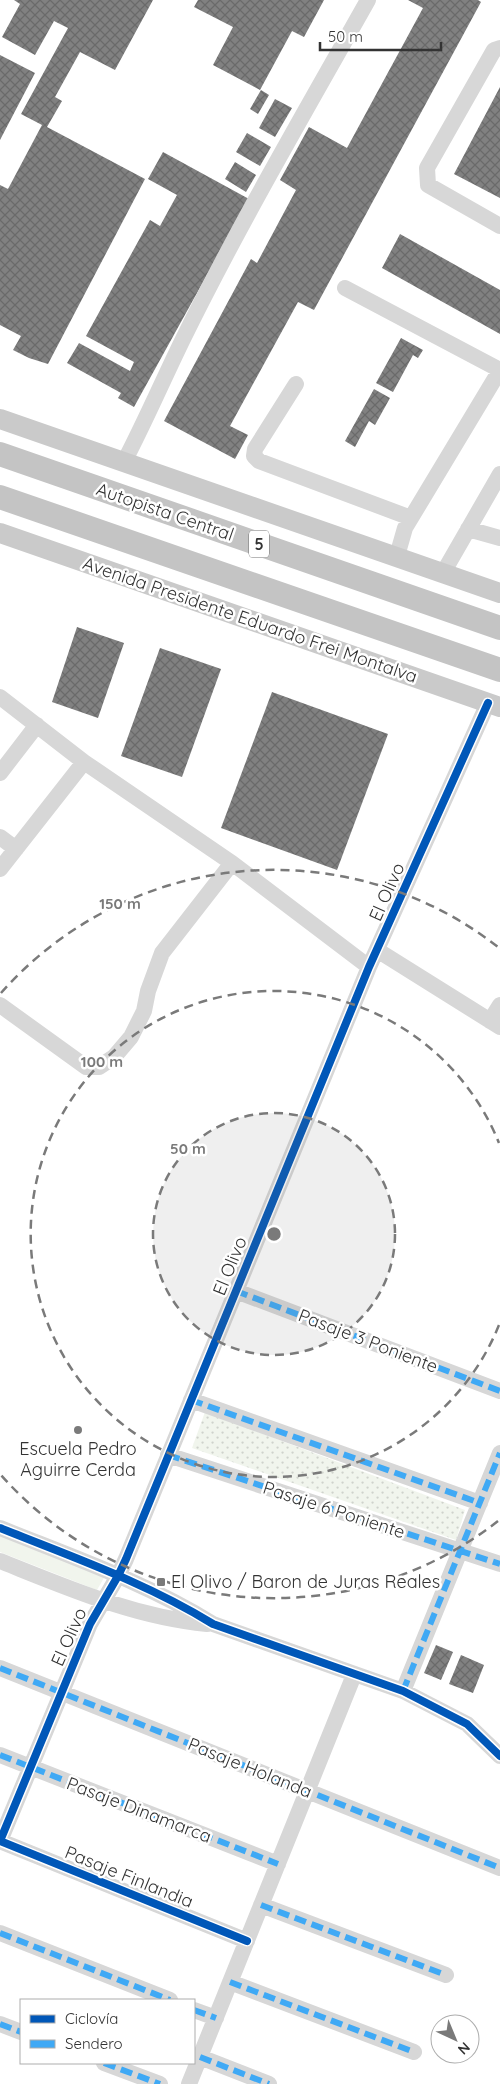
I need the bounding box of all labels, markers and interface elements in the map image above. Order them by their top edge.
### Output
scale bar [320,20,441,52]
text: 50 m [328,27,363,46]
street label: Autopista Central [93,477,237,546]
road number: 5 [249,530,269,558]
street label: Avenida Presidente Eduardo Frei Montalva [80,551,421,688]
street label: El Olivo [364,859,410,925]
text: 150 m [99,894,141,913]
text: 100 m [81,1052,123,1071]
text: 50 m [170,1139,206,1158]
centre of rings [265,1225,283,1243]
street label: El Olivo [207,1233,252,1299]
street label: Pasaje 3 Poniente [295,1303,441,1378]
marker: Escuela Pedro Aguirre Cerda [72,1424,84,1436]
place label: Escuela Pedro Aguirre Cerda [19,1437,137,1481]
street label: Pasaje 6 Poniente [260,1476,408,1543]
place label: El Olivo / Baron de Juras Reales [171,1570,440,1593]
marker: El Olivo / Baron de Juras Reales [155,1576,167,1588]
street label: El Olivo [46,1604,92,1670]
street label: Pasaje Holanda [185,1732,316,1803]
street label: Pasaje Dinamarca [64,1771,215,1848]
street label: Pasaje Finlandia [62,1840,197,1913]
legend [20,1999,195,2064]
text: Ciclovía [65,2009,118,2028]
north arrow [430,2014,480,2064]
text: Sendero [65,2034,123,2053]
text: N [454,2038,474,2058]

